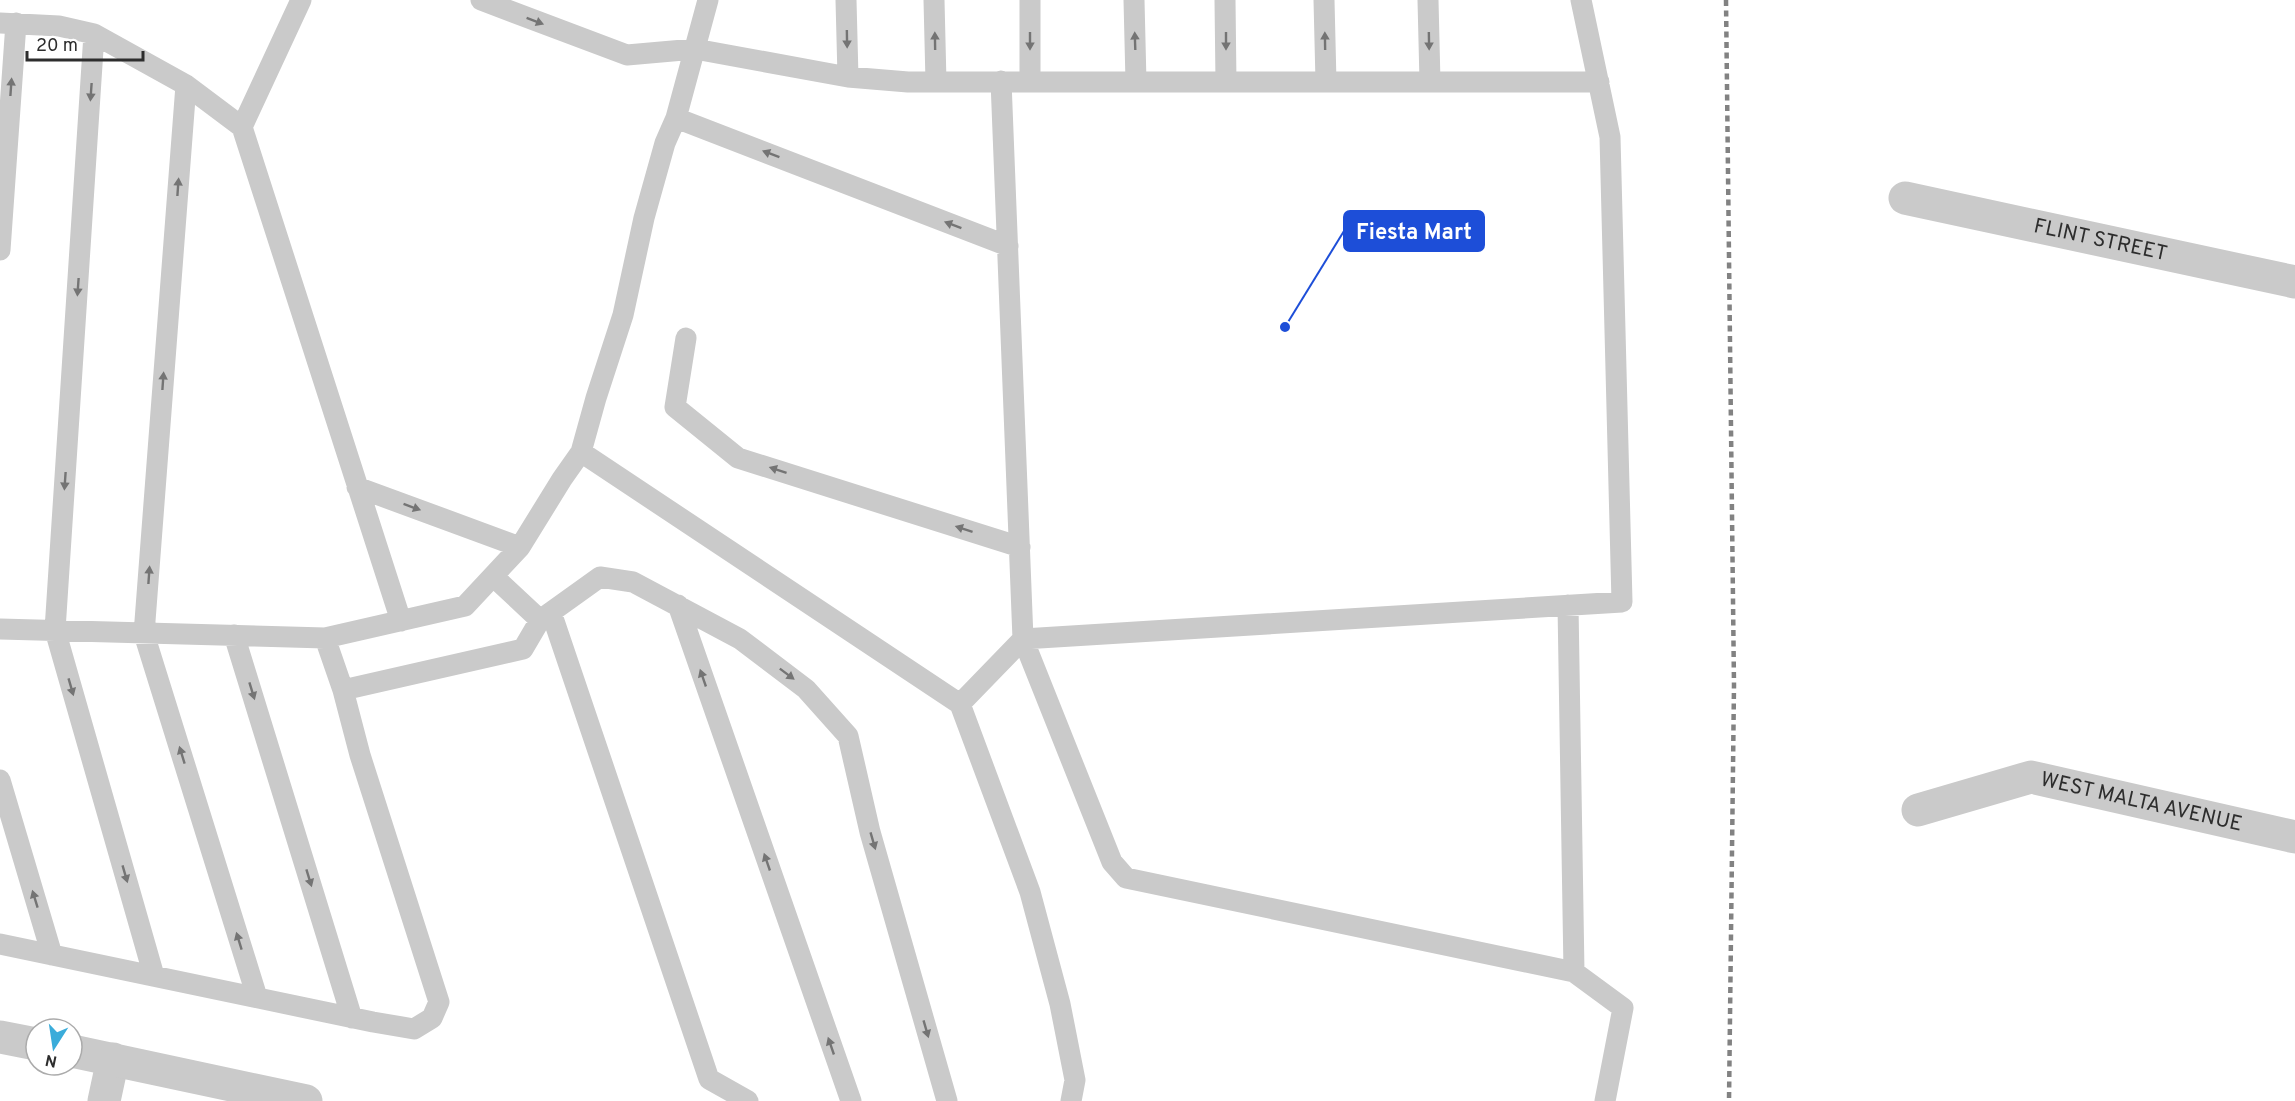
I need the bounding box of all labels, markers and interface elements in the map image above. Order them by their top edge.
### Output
one-way arrow [527,16,545,26]
scale bar [27,24,142,62]
one-way arrow [842,29,852,48]
one-way arrow [930,31,940,50]
one-way arrow [1025,31,1035,50]
one-way arrow [1221,31,1231,50]
one-way arrow [1130,32,1140,51]
one-way arrow [1320,32,1330,51]
one-way arrow [1425,32,1434,51]
text: 20 m [36,35,78,58]
one-way arrow [7,77,16,96]
one-way arrow [86,83,95,102]
one-way arrow [762,149,780,159]
one-way arrow [173,177,183,196]
callout: Fiesta Mart [1344,211,1484,251]
street label: FLINT STREET [2031,213,2170,268]
one-way arrow [944,219,962,229]
text: Fiesta Mart [1356,220,1472,247]
one-way arrow [73,277,82,296]
one-way arrow [159,372,168,391]
one-way arrow [769,465,787,474]
one-way arrow [60,472,69,491]
one-way arrow [403,503,421,513]
one-way arrow [955,524,973,533]
one-way arrow [144,566,153,585]
one-way arrow [697,668,707,686]
one-way arrow [779,668,795,681]
one-way arrow [67,678,76,696]
one-way arrow [248,682,257,700]
one-way arrow [177,746,186,764]
street label: WEST MALTA AVENUE [2038,766,2245,838]
one-way arrow [869,832,878,850]
one-way arrow [762,853,772,871]
one-way arrow [120,865,130,883]
one-way arrow [305,869,314,887]
one-way arrow [30,890,39,908]
one-way arrow [234,932,243,950]
north arrow [24,1017,84,1077]
one-way arrow [922,1020,931,1038]
one-way arrow [826,1037,836,1055]
text: N [44,1049,59,1071]

